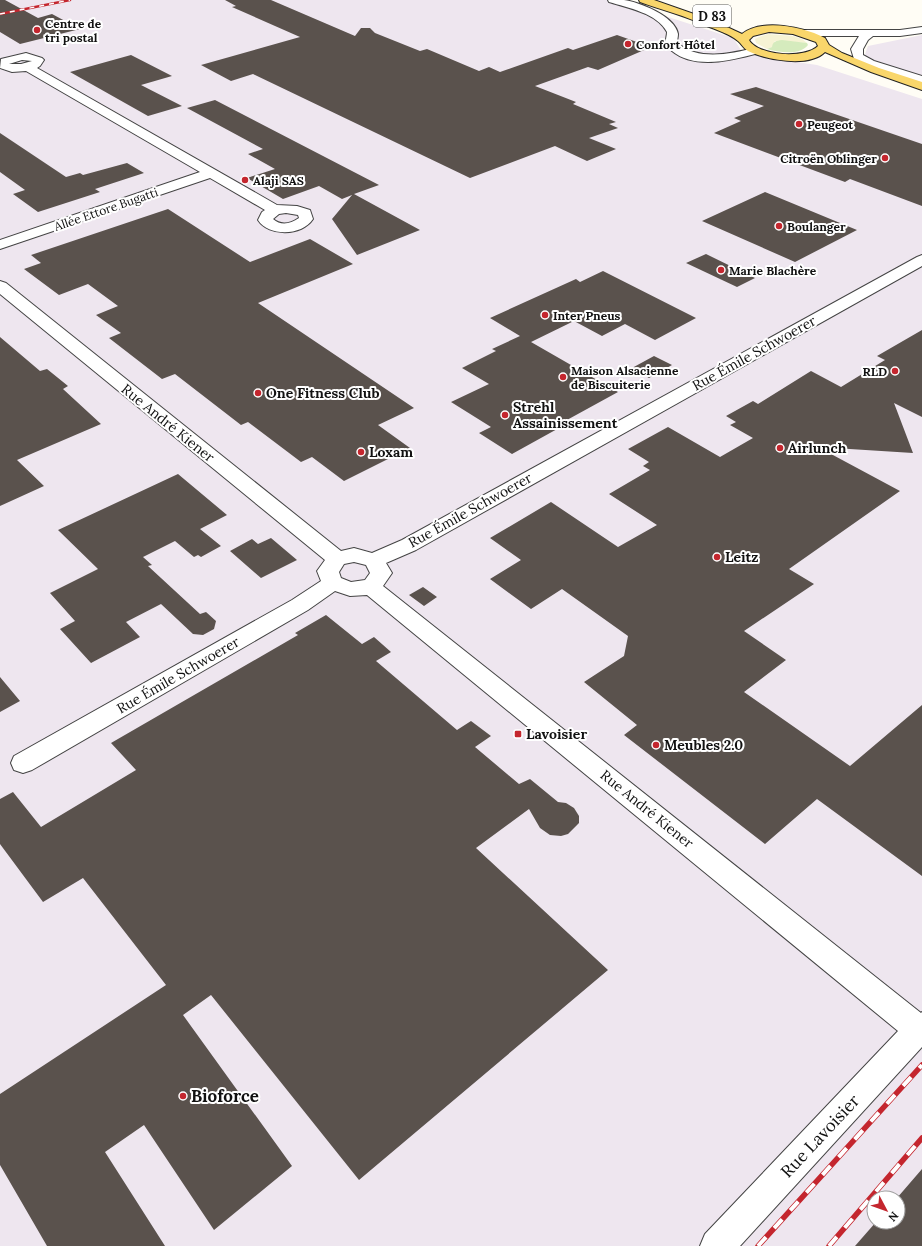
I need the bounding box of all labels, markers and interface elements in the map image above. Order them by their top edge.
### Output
road number: D 83 [693,5,731,27]
place label: Centre de tri postal [45,16,102,45]
marker: Centre de tri postal [32,25,42,35]
place label: Confort Hôtel [636,37,715,52]
marker: Confort Hôtel [623,39,633,49]
place label: Peugeot [807,117,854,132]
marker: Peugeot [794,119,804,129]
place label: Citroën Oblinger [780,151,877,166]
marker: Citroën Oblinger [880,153,890,163]
place label: Alaji SAS [253,173,304,188]
marker: Alaji SAS [240,175,250,185]
street label: Allée Ettore Bugatti [51,184,160,234]
place label: Boulanger [787,219,846,234]
marker: Boulanger [774,221,784,231]
place label: Marie Blachère [729,263,817,278]
marker: Marie Blachère [716,265,726,275]
place label: Inter Pneus [553,308,621,323]
marker: Inter Pneus [540,310,550,320]
street label: Rue Émile Schwoerer [689,311,819,395]
place label: Maison Alsacienne de Biscuiterie [571,363,679,392]
place label: RLD [862,364,887,379]
marker: RLD [890,366,900,376]
marker: Maison Alsacienne de Biscuiterie [558,372,568,382]
street label: Rue André Kiener [118,380,218,466]
place label: One Fitness Club [266,384,379,402]
marker: One Fitness Club [253,388,263,398]
place label: Strehl Assainissement [513,398,618,432]
marker: Strehl Assainissement [500,410,510,420]
place label: Airlunch [788,439,847,457]
place label: Loxam [369,443,413,461]
marker: Airlunch [775,443,785,453]
marker: Loxam [356,447,366,457]
street label: Rue Émile Schwoerer [405,468,535,552]
place label: Leitz [725,548,759,566]
marker: Leitz [712,552,722,562]
street label: Rue Émile Schwoerer [113,633,243,717]
place label: Lavoisier [526,725,587,743]
marker: Lavoisier [513,729,523,739]
place label: Meubles 2.0 [664,736,743,754]
marker: Meubles 2.0 [651,740,661,750]
street label: Rue André Kiener [597,766,697,852]
place label: Bioforce [191,1085,259,1107]
street label: Rue Lavoisier [776,1089,865,1182]
marker: Bioforce [178,1091,188,1101]
north arrow [866,1190,906,1230]
text: N [885,1209,902,1225]

